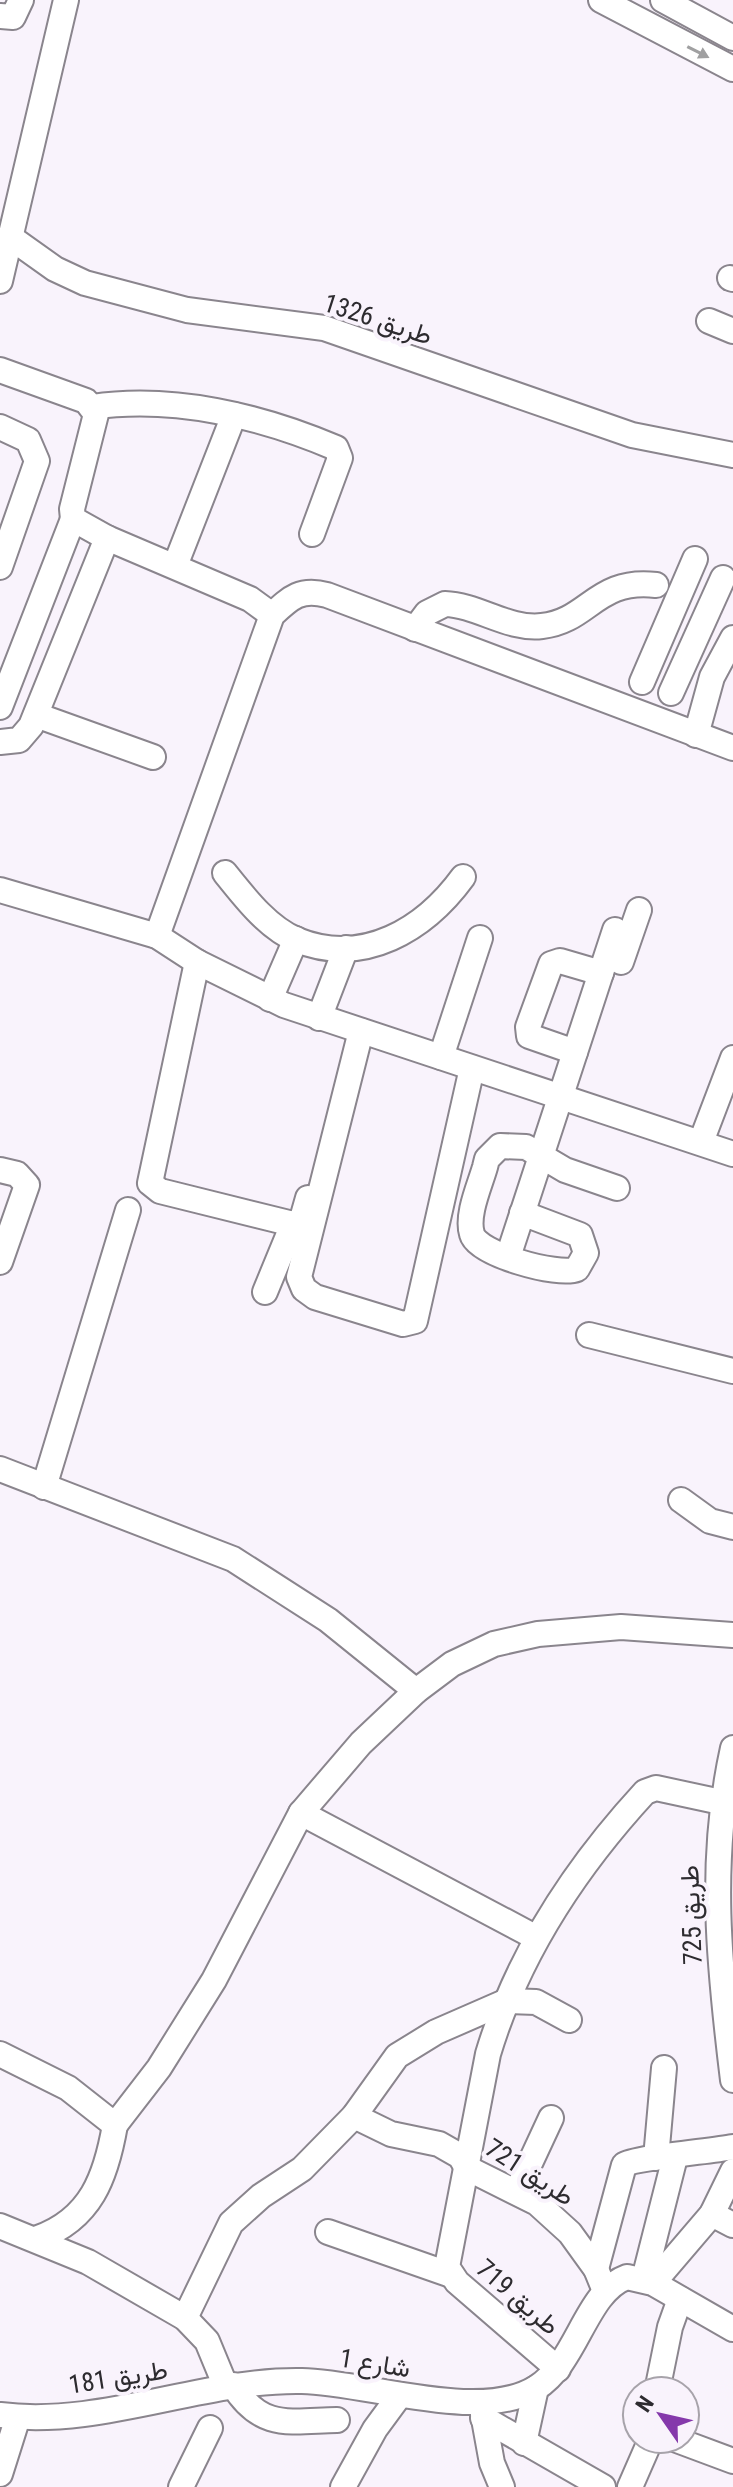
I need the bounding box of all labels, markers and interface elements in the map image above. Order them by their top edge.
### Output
one-way arrow [687,45,710,58]
street label: طريق 1326 [320,287,436,352]
street label: طريق 725 [674,1865,709,1965]
street label: طريق 721 [480,2132,580,2213]
street label: طريق 719 [470,2253,565,2342]
street label: شارع 1 [337,2343,412,2386]
street label: طريق 181 [66,2354,170,2401]
north arrow [621,2375,701,2455]
text: N [631,2392,659,2417]

